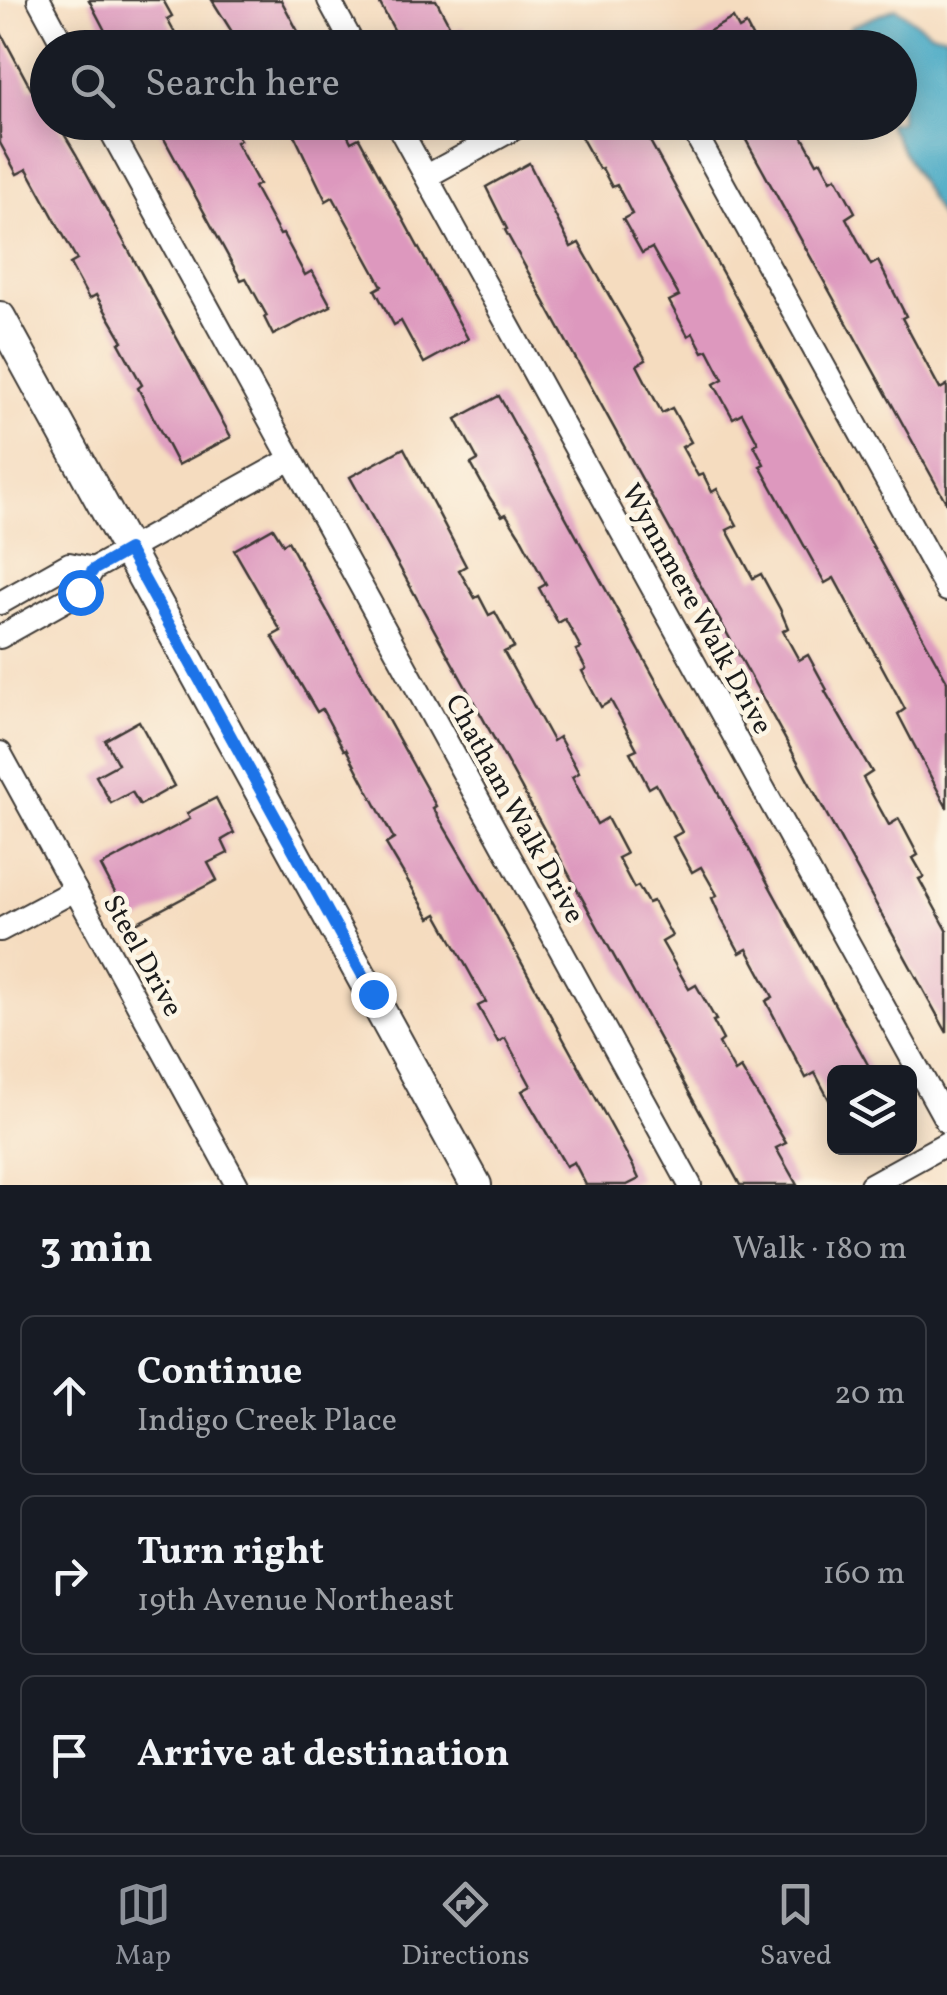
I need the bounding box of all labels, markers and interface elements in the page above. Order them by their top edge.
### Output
search box [30,30,917,140]
icon: search [65,58,120,113]
text: Search here [145,59,340,112]
street label: Wynnmere Walk Drive [611,477,781,742]
route start [58,570,104,616]
street label: Chatham Walk Drive [435,688,593,931]
street label: Steel Drive [92,888,191,1024]
route end [351,972,397,1018]
map controls [827,1065,917,1155]
button: layers [827,1065,917,1155]
text: 3 min [40,1221,153,1280]
text: Walk · 180 m [733,1228,907,1272]
text: Continue [137,1347,302,1400]
icon: ahead [42,1368,97,1423]
text: 20 m [834,1373,905,1417]
text: Indigo Creek Place [137,1400,397,1444]
text: Turn right [137,1527,324,1580]
icon: right [42,1548,97,1603]
text: 160 m [822,1553,905,1597]
text: 19th Avenue Northeast [137,1580,454,1624]
icon: arrive [42,1728,97,1783]
text: Arrive at destination [137,1729,510,1782]
tab: Map [115,1877,171,1976]
tab: Directions [401,1877,530,1976]
tab: Saved [760,1877,832,1976]

